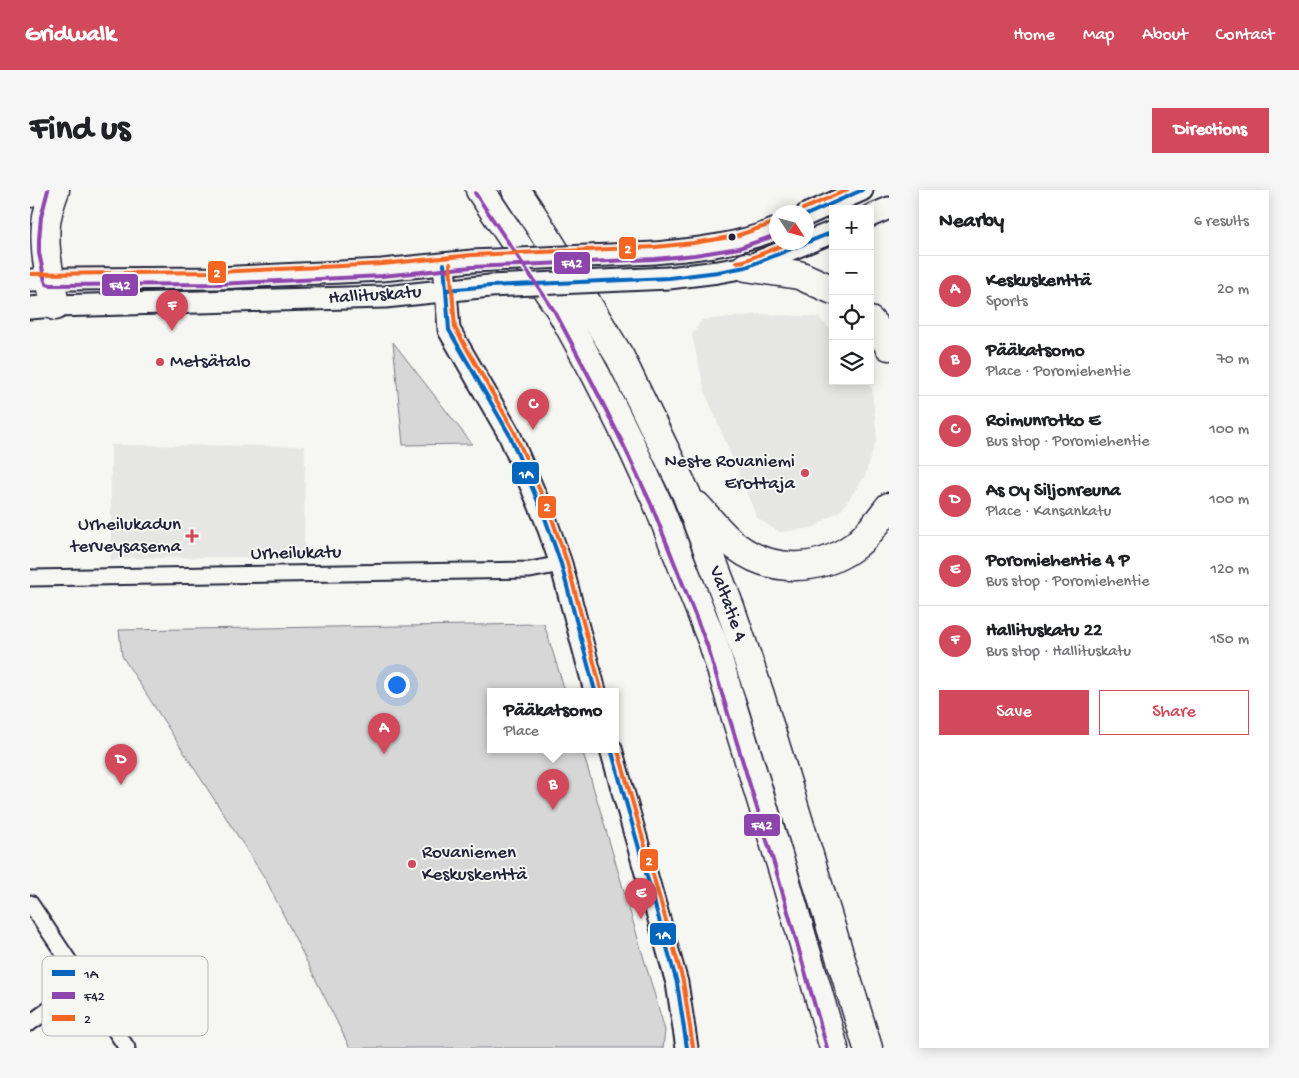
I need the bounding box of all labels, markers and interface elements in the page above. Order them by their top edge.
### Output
text: Gridwalk [25,21,116,50]
text: Home [1013,25,1055,46]
text: Map [1083,25,1114,46]
text: About [1142,25,1188,46]
text: Contact [1216,25,1274,46]
button: Directions [1152,108,1269,153]
text: Find us [30,110,130,151]
north arrow [769,205,814,250]
map controls [829,205,874,385]
button: + [829,205,874,250]
text: Nearby [939,210,1004,235]
text: 6 results [1194,213,1249,232]
unlabelled marker [727,232,737,242]
line badge: 2 [618,236,637,260]
text: 2 [625,242,632,259]
button: − [829,250,874,295]
line badge: F42 [553,251,591,275]
text: F42 [561,256,582,273]
line badge: 2 [207,260,227,284]
text: 2 [214,266,221,283]
text: Keskuskenttä [986,270,1091,293]
line badge: F42 [101,273,139,297]
text: F42 [109,278,130,295]
street label: Hallituskatu [328,281,422,311]
text: A [950,281,960,300]
text: 20 m [1217,281,1249,300]
pin: F [156,290,188,331]
text: Sports [986,293,1028,312]
button: locate [829,295,874,340]
button: layers [829,340,874,385]
text: Pääkatsomo [986,340,1085,363]
place label: Metsätalo [170,351,251,374]
text: B [951,351,959,370]
text: 70 m [1216,351,1249,370]
marker: Metsätalo [154,356,166,368]
text: Place · Poromiehentie [986,363,1130,382]
pin: C [517,389,549,430]
text: Roimunrotko E [986,410,1100,433]
text: C [951,421,959,440]
text: 100 m [1209,421,1249,440]
text: Bus stop · Poromiehentie [986,433,1149,452]
place label: Neste Rovaniemi Erottaja [664,451,796,496]
line badge: 1A [511,461,540,485]
text: 1A [518,467,535,484]
marker: Neste Rovaniemi Erottaja [799,467,811,479]
text: As Oy Siljonreuna [986,480,1121,503]
text: D [950,491,960,510]
text: 100 m [1209,491,1249,510]
line badge: 2 [537,495,557,519]
text: 2 [544,500,551,517]
text: Place · Kansankatu [986,503,1111,522]
place label: Urheilukadun terveysasema [69,514,182,559]
marker: Urheilukadun terveysasema [185,529,199,543]
street label: Urheilukatu [250,542,342,566]
text: Poromiehentie 4 P [986,550,1130,573]
text: E [950,561,960,580]
text: 120 m [1210,561,1249,580]
street label: Valtatie 4 [702,562,751,645]
text: Bus stop · Poromiehentie [986,573,1149,592]
text: Hallituskatu 22 [986,620,1102,643]
text: F [951,631,959,650]
text: 150 m [1210,631,1249,650]
text: Bus stop · Hallituskatu [986,643,1131,662]
your location [384,672,410,698]
popup [487,688,619,753]
button: Save [939,690,1089,735]
button: Share [1099,690,1249,735]
text: Pääkatsomo [504,700,602,723]
pin: A [368,713,400,754]
text: Place [504,723,539,742]
pin: D [105,744,137,785]
pin: B [537,769,569,810]
line badge: F42 [743,813,781,837]
text: F42 [751,818,772,835]
place label: Rovaniemen Keskuskenttä [422,842,528,887]
line badge: 2 [639,848,659,872]
text: 2 [646,854,653,871]
marker: Rovaniemen Keskuskenttä [406,858,418,870]
pin: E [625,878,657,919]
line badge: 1A [649,922,677,946]
text: 1A [655,928,672,945]
legend [42,956,208,1036]
text: 1A [83,967,99,984]
text: F42 [83,989,105,1006]
text: 2 [84,1012,91,1029]

